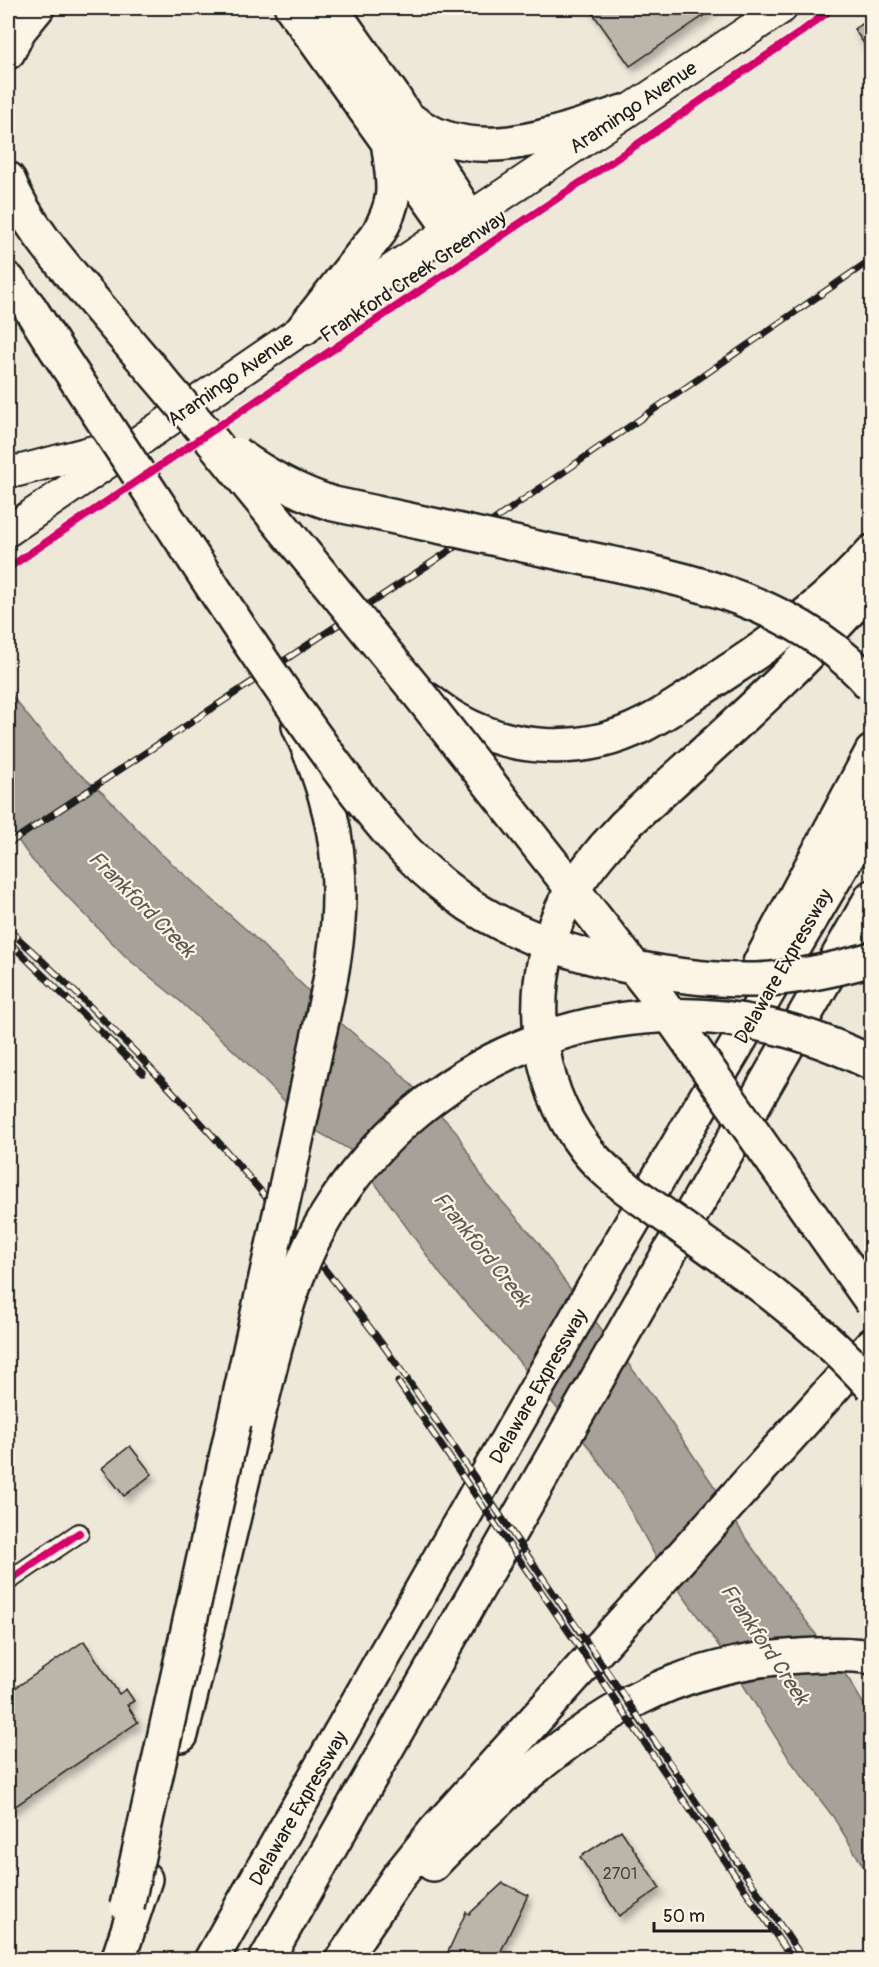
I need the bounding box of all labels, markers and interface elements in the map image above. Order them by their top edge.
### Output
street label: Aramingo Avenue [565,55,702,159]
street label: Frankford Creek Greenway [315,204,512,348]
street label: Aramingo Avenue [162,327,298,432]
water label: Frankford Creek [83,845,202,965]
street label: Delaware Expressway [729,884,838,1048]
water label: Frankford Creek [427,1186,538,1314]
street label: Delaware Expressway [484,1304,593,1468]
water label: Frankford Creek [714,1579,816,1712]
street label: Delaware Expressway [244,1726,353,1890]
house number: 2701 [603,1864,637,1884]
scale bar [654,1895,770,1933]
text: 50 m [663,1905,705,1928]

